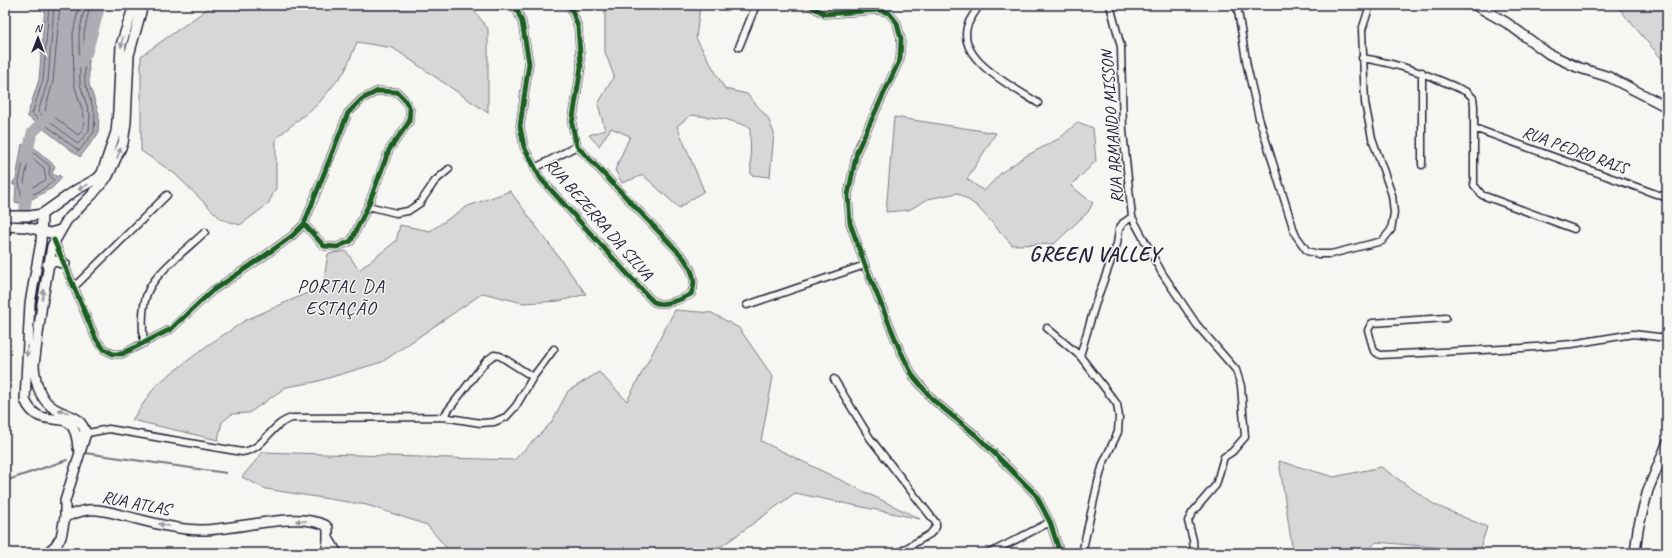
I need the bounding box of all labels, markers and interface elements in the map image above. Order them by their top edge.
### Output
north arrow [18,18,58,58]
text: N [35,21,44,35]
one-way arrow [119,36,125,48]
street label: RUA ARMANDO MISSON [1096,48,1128,204]
street label: RUA PEDRO RAIS [1520,121,1633,180]
one-way arrow [116,147,122,159]
street label: RUA BEZERRA DA SILVA [540,154,658,285]
one-way arrow [77,183,89,190]
district label: GREEN VALLEY [1029,241,1164,267]
district label: PORTAL DA ESTAÇÃO [297,274,385,320]
one-way arrow [40,289,46,301]
one-way arrow [24,345,31,357]
one-way arrow [57,408,69,414]
street label: RUA ATLAS [100,486,175,521]
one-way arrow [294,518,307,524]
one-way arrow [158,521,170,527]

